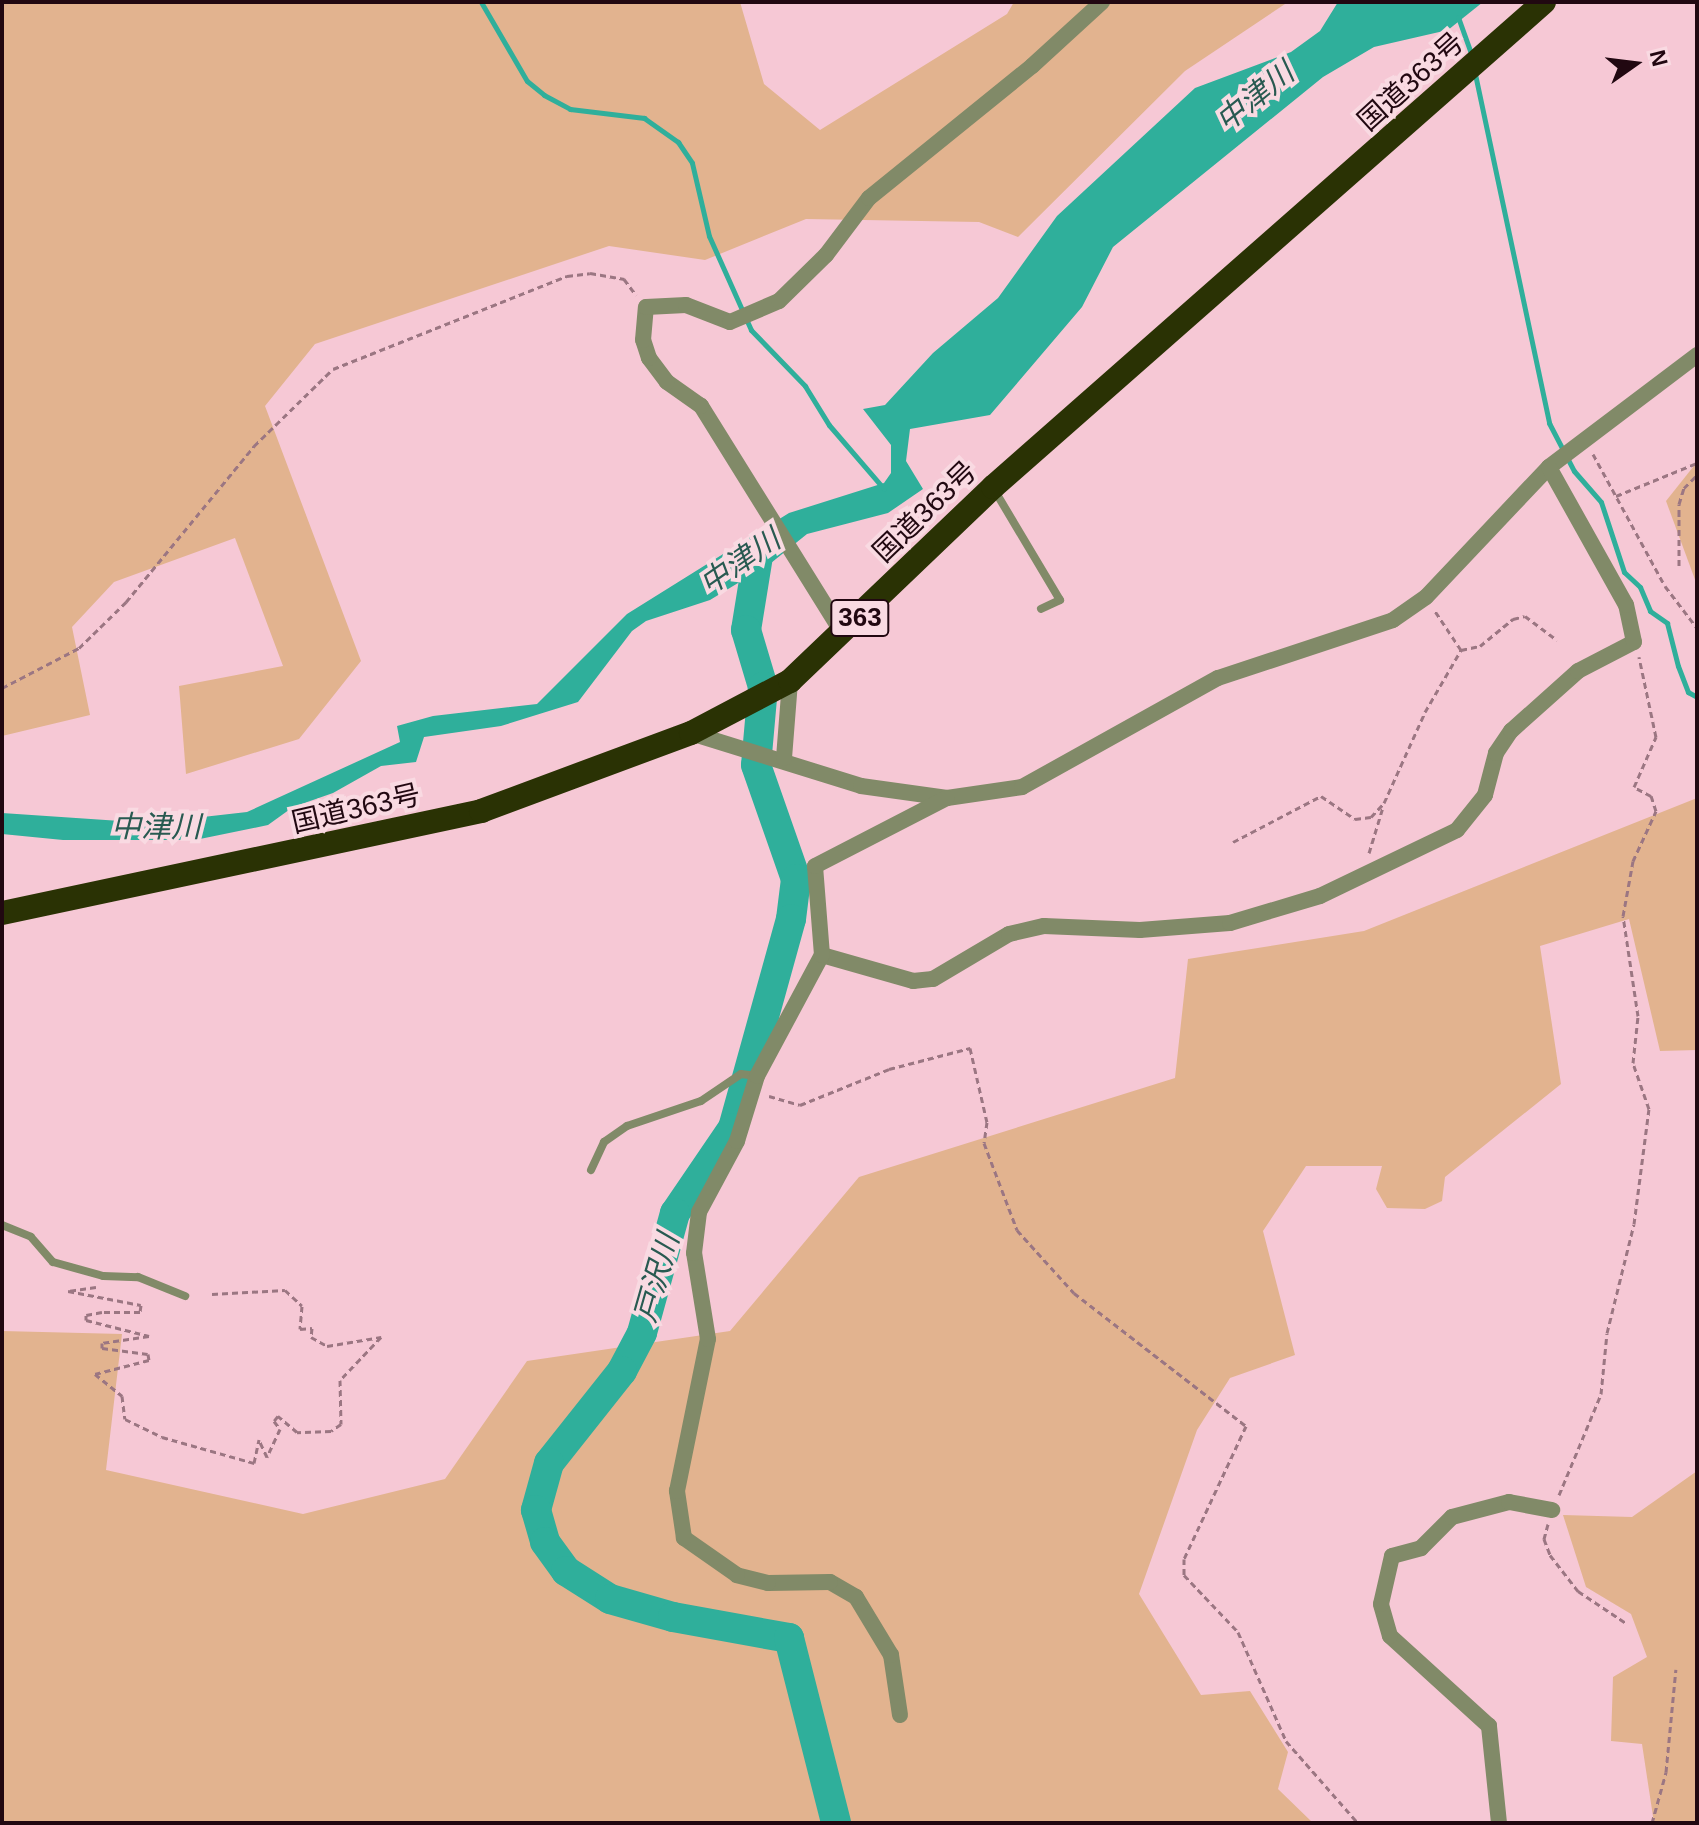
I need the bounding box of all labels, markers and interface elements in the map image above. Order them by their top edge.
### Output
north arrow [1595,24,1675,104]
street label: 国道363号 [1351,26,1471,138]
text: N [1645,47,1673,69]
water label: 中津川 [1209,55,1301,139]
street label: 国道363号 [866,455,984,569]
water label: 中津川 [693,521,787,603]
road number: 363 [830,596,890,640]
street label: 国道363号 [289,778,423,840]
water label: 中津川 [111,809,201,845]
water label: 戸沢川 [627,1230,687,1326]

